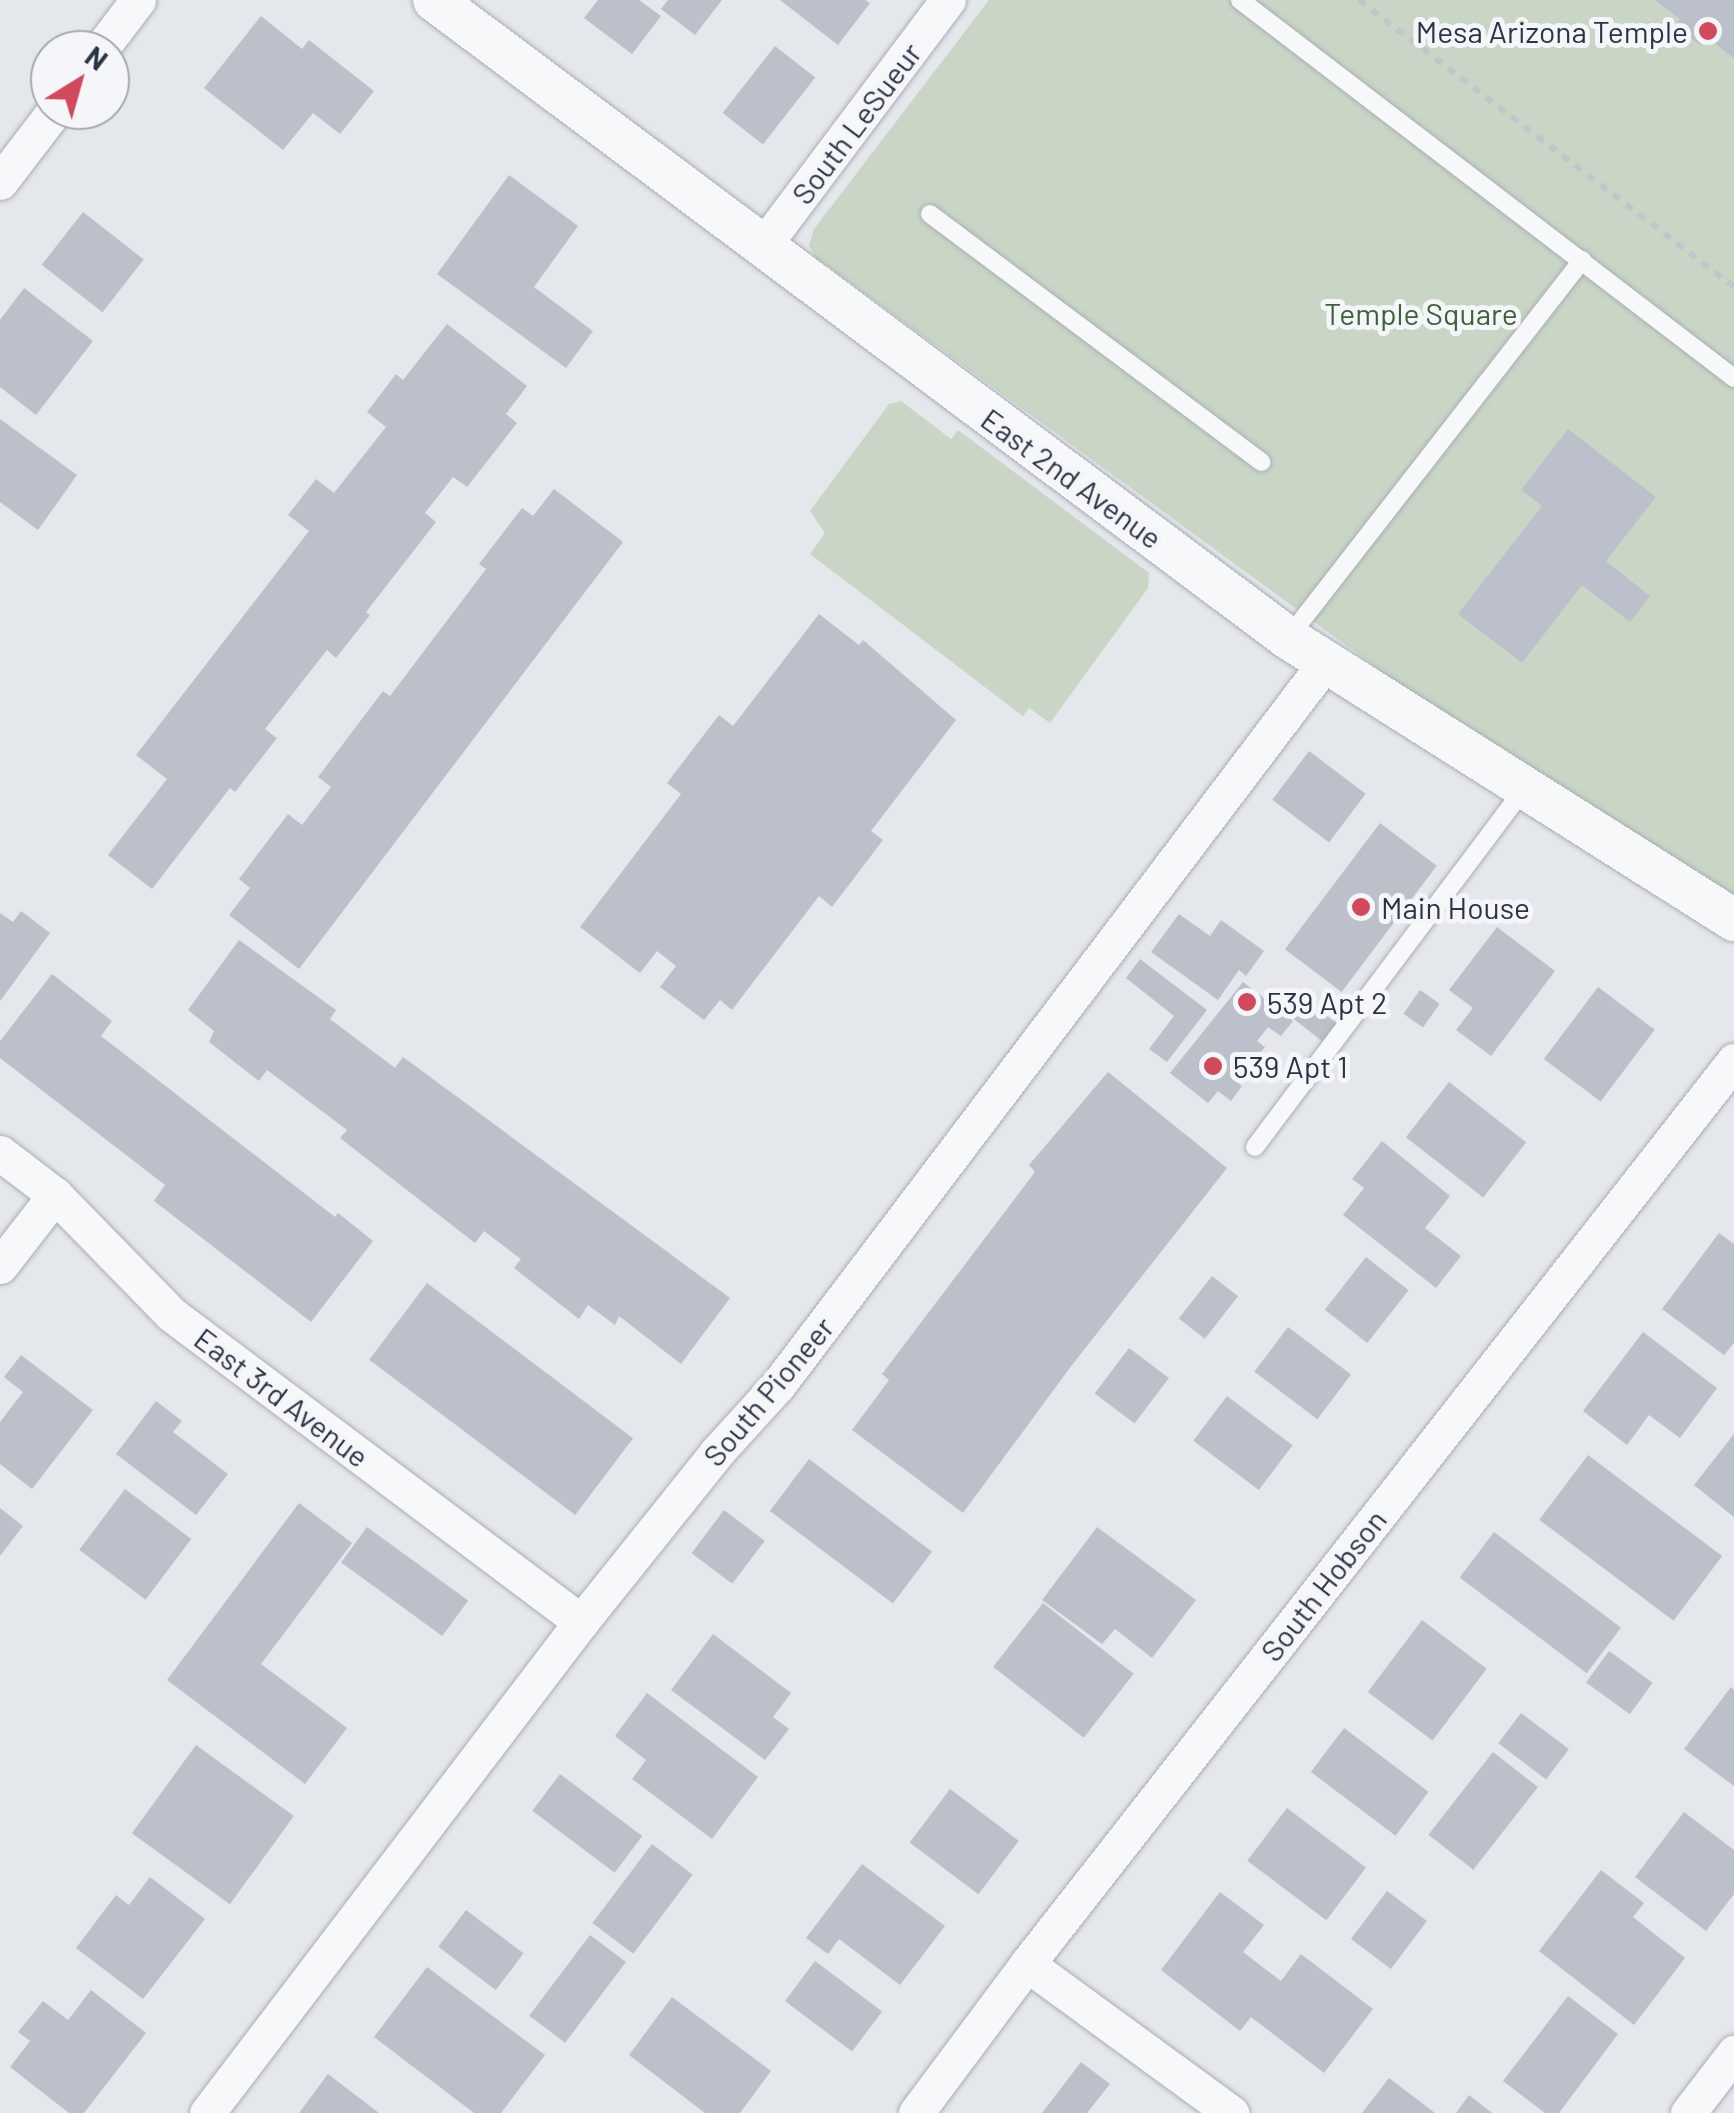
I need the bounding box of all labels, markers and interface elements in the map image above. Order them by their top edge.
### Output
place label: Mesa Arizona Temple [1416,13,1688,49]
marker: Mesa Arizona Temple [1697,20,1719,42]
north arrow [30,30,130,130]
street label: South LeSueur [784,35,928,211]
text: N [79,38,115,77]
park label: Temple Square [1324,295,1518,331]
street label: East 2nd Avenue [975,400,1169,556]
place label: Main House [1381,889,1530,925]
marker: Main House [1350,896,1372,918]
place label: 539 Apt 2 [1267,984,1387,1020]
marker: 539 Apt 2 [1236,991,1258,1013]
place label: 539 Apt 1 [1233,1048,1348,1084]
marker: 539 Apt 1 [1202,1055,1224,1077]
street label: South Pioneer [695,1309,841,1473]
street label: East 3rd Avenue [188,1320,376,1474]
street label: South Hobson [1253,1502,1393,1668]

